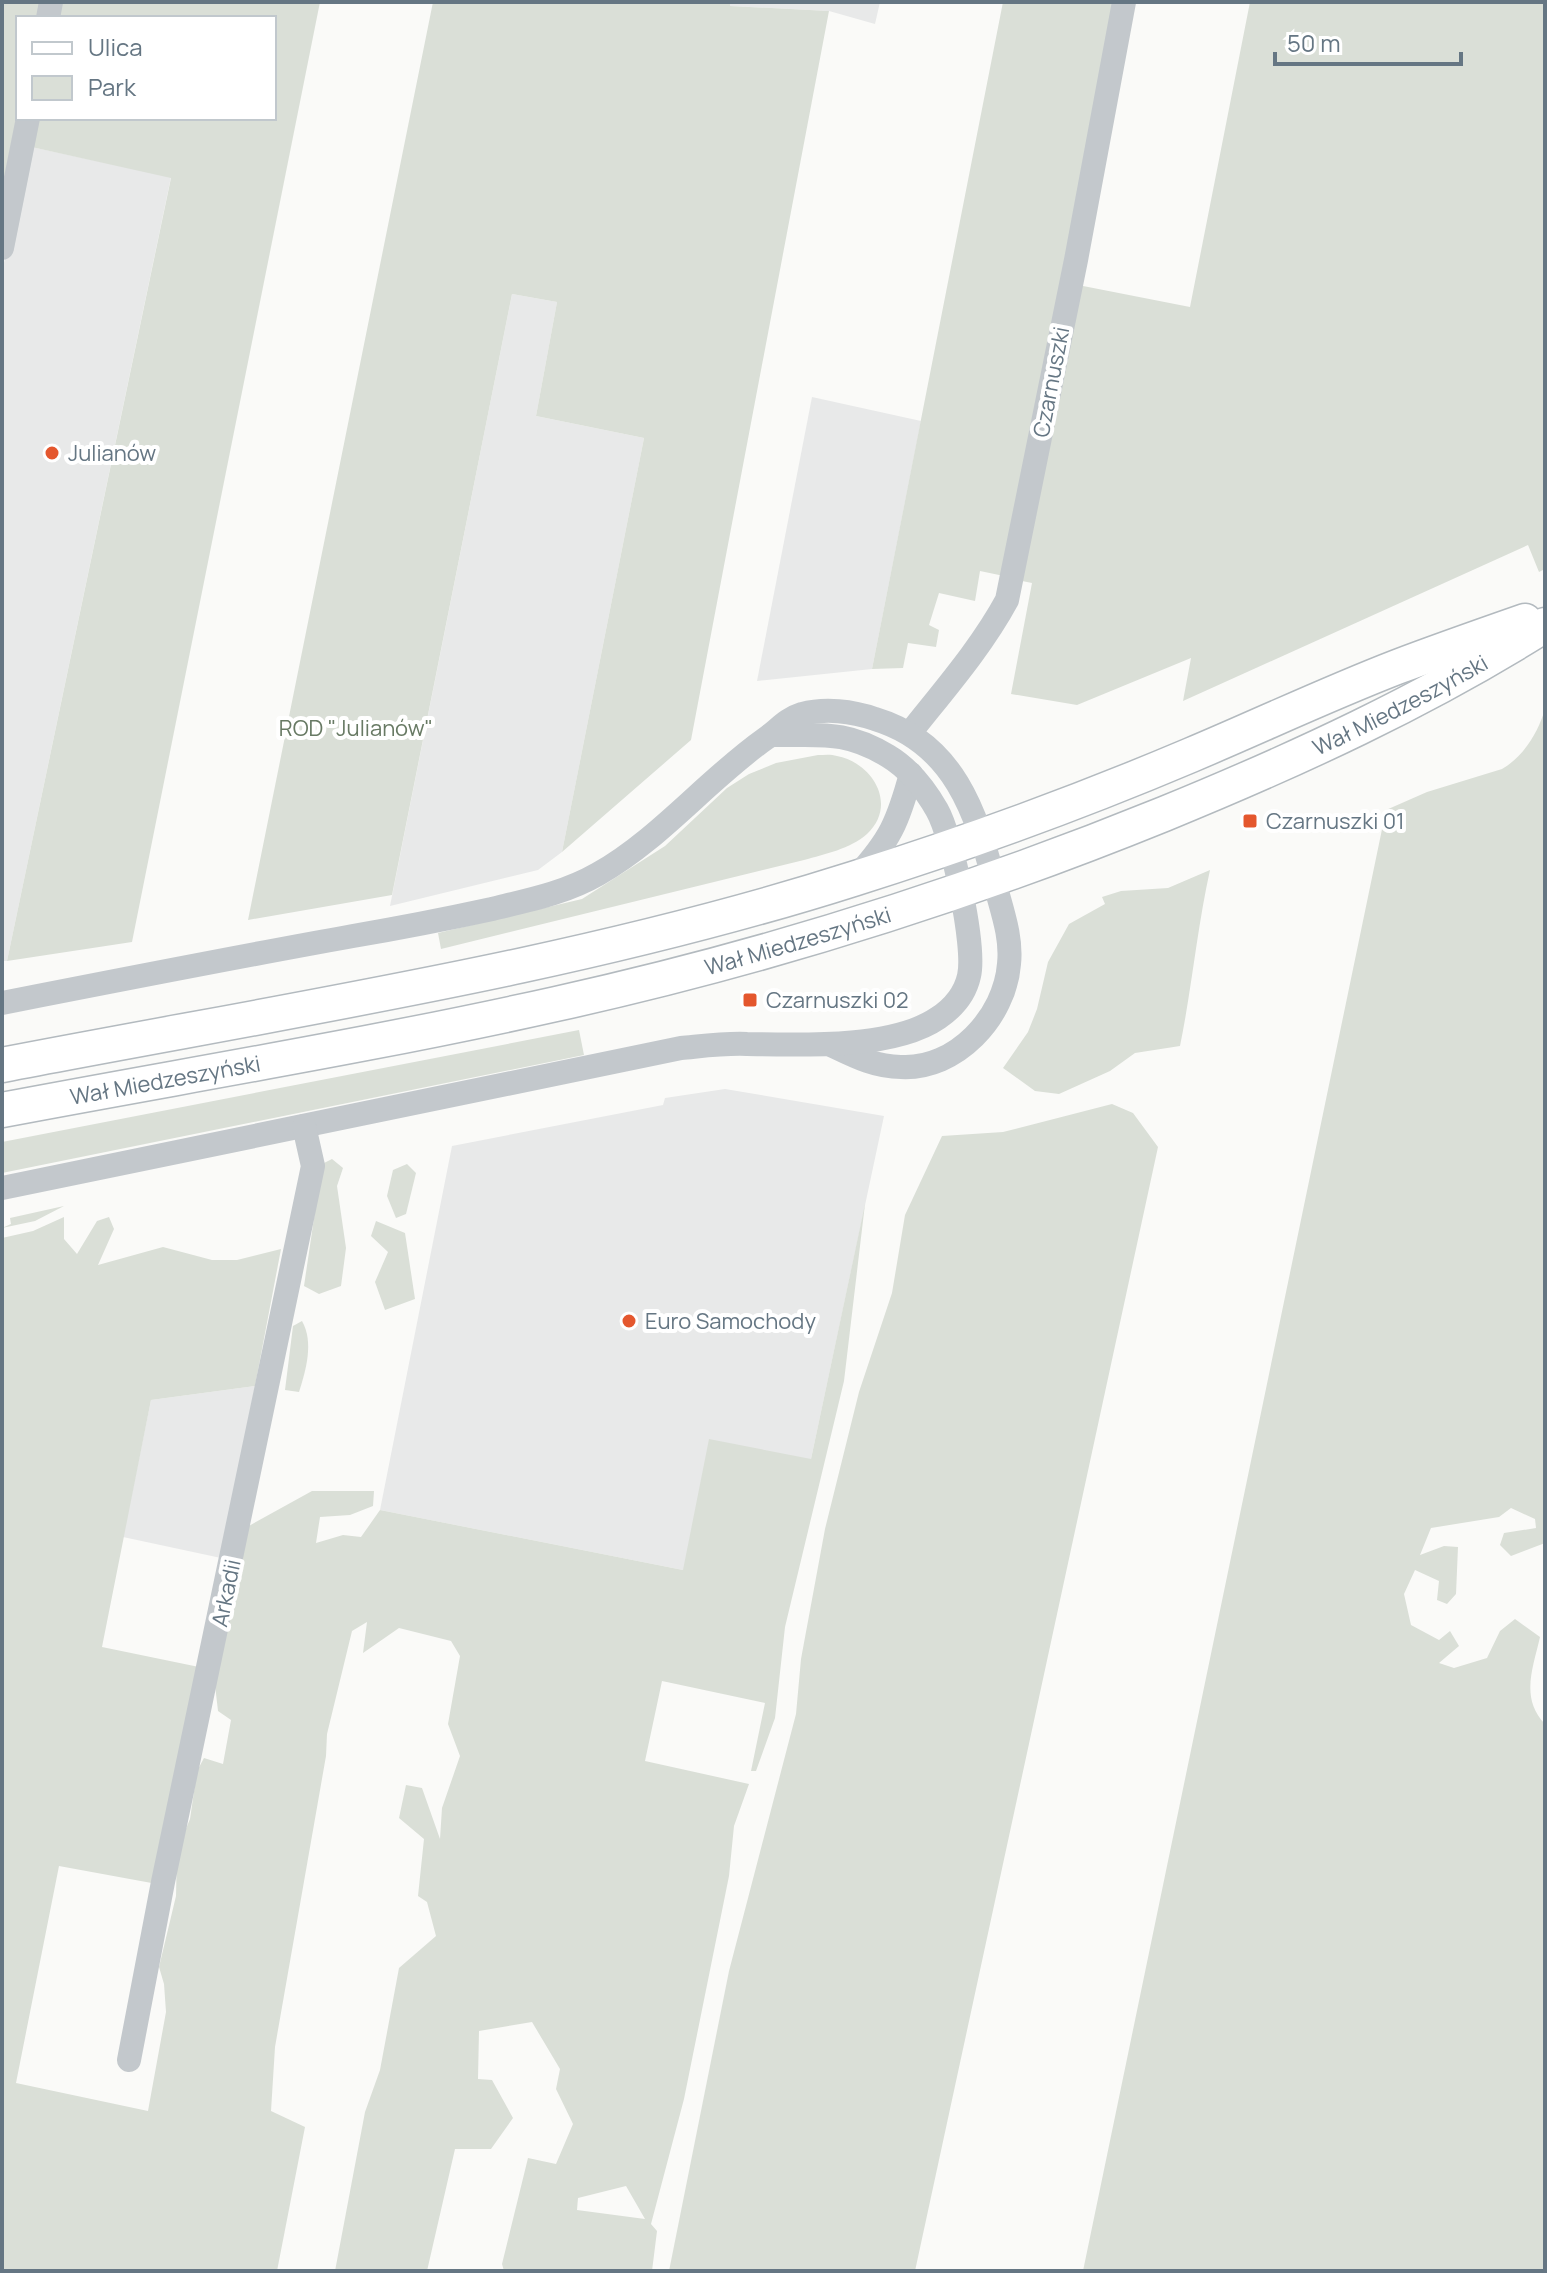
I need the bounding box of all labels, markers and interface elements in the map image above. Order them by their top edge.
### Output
legend [16,16,276,120]
scale bar [1275,16,1461,66]
text: 50 m [1287,26,1341,59]
text: Ulica [88,30,143,63]
text: Park [88,70,137,103]
street label: Czarnuszki [1026,324,1076,440]
place label: Julianów [68,438,156,468]
marker: Julianów [43,444,61,462]
street label: Wał Miedzeszyński [1308,648,1493,762]
park label: ROD "Julianów" [279,713,433,743]
place label: Czarnuszki 01 [1266,806,1405,836]
marker: Czarnuszki 01 [1241,812,1259,830]
street label: Wał Miedzeszyński [701,899,895,982]
place label: Czarnuszki 02 [766,985,909,1015]
marker: Czarnuszki 02 [741,991,759,1009]
street label: Wał Miedzeszyński [68,1048,263,1112]
place label: Euro Samochody [645,1306,816,1336]
marker: Euro Samochody [620,1312,638,1330]
street label: Arkadii [204,1556,248,1630]

